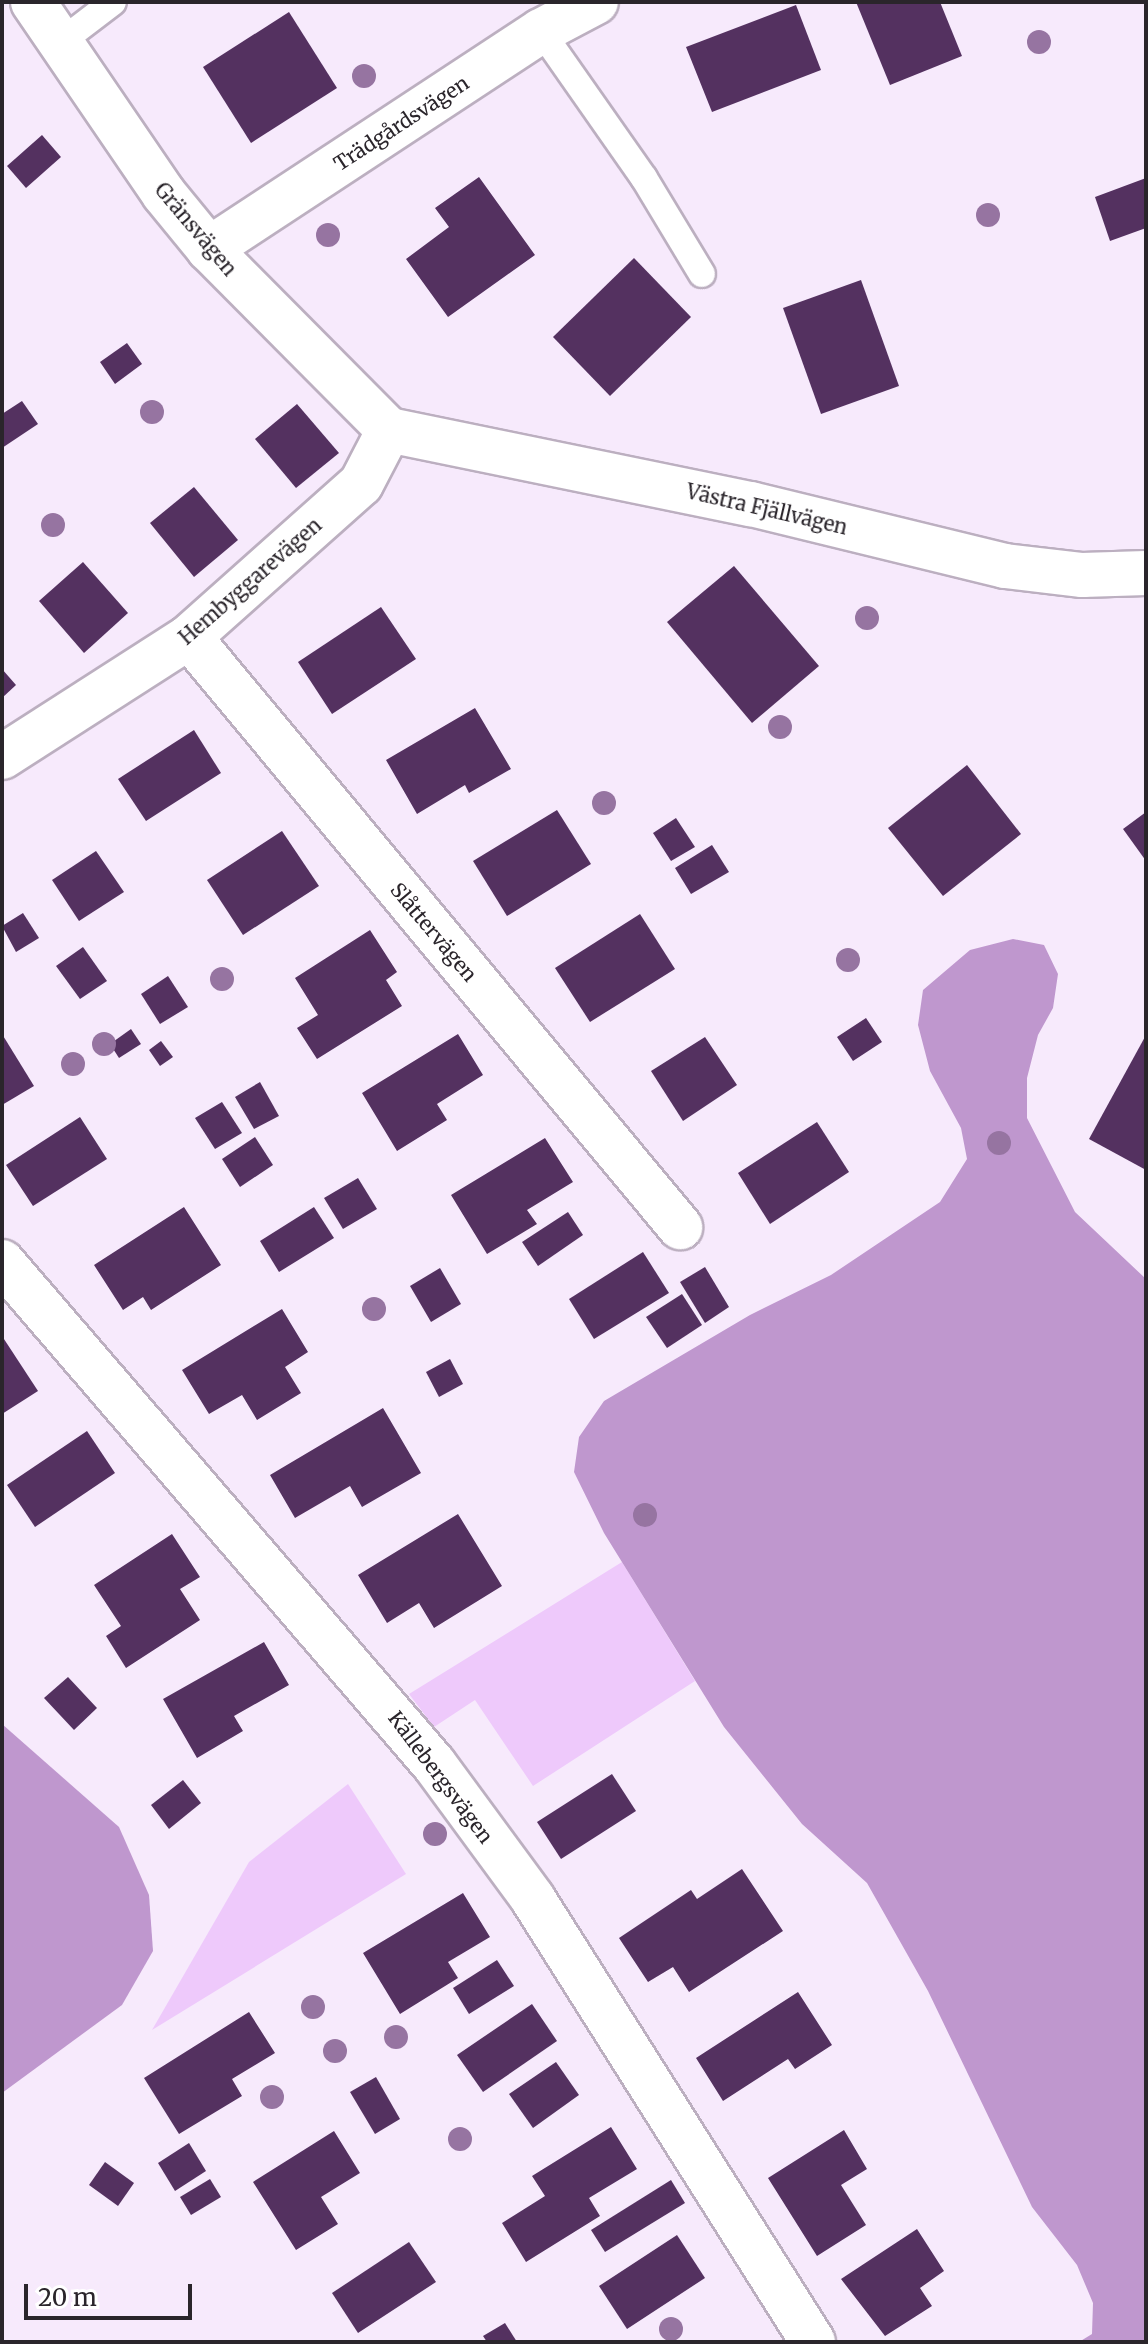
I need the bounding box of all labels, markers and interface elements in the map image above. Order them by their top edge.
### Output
street label: Trädgårdsvägen [329,70,473,176]
street label: Gränsvägen [150,178,242,280]
street label: Västra Fjällvägen [684,479,850,539]
street label: Hembyggarevägen [174,513,326,649]
street label: Slåttervägen [386,878,482,986]
street label: Källebergsvägen [384,1706,498,1848]
scale bar [28,2268,196,2318]
text: 20 m [38,2282,97,2313]

